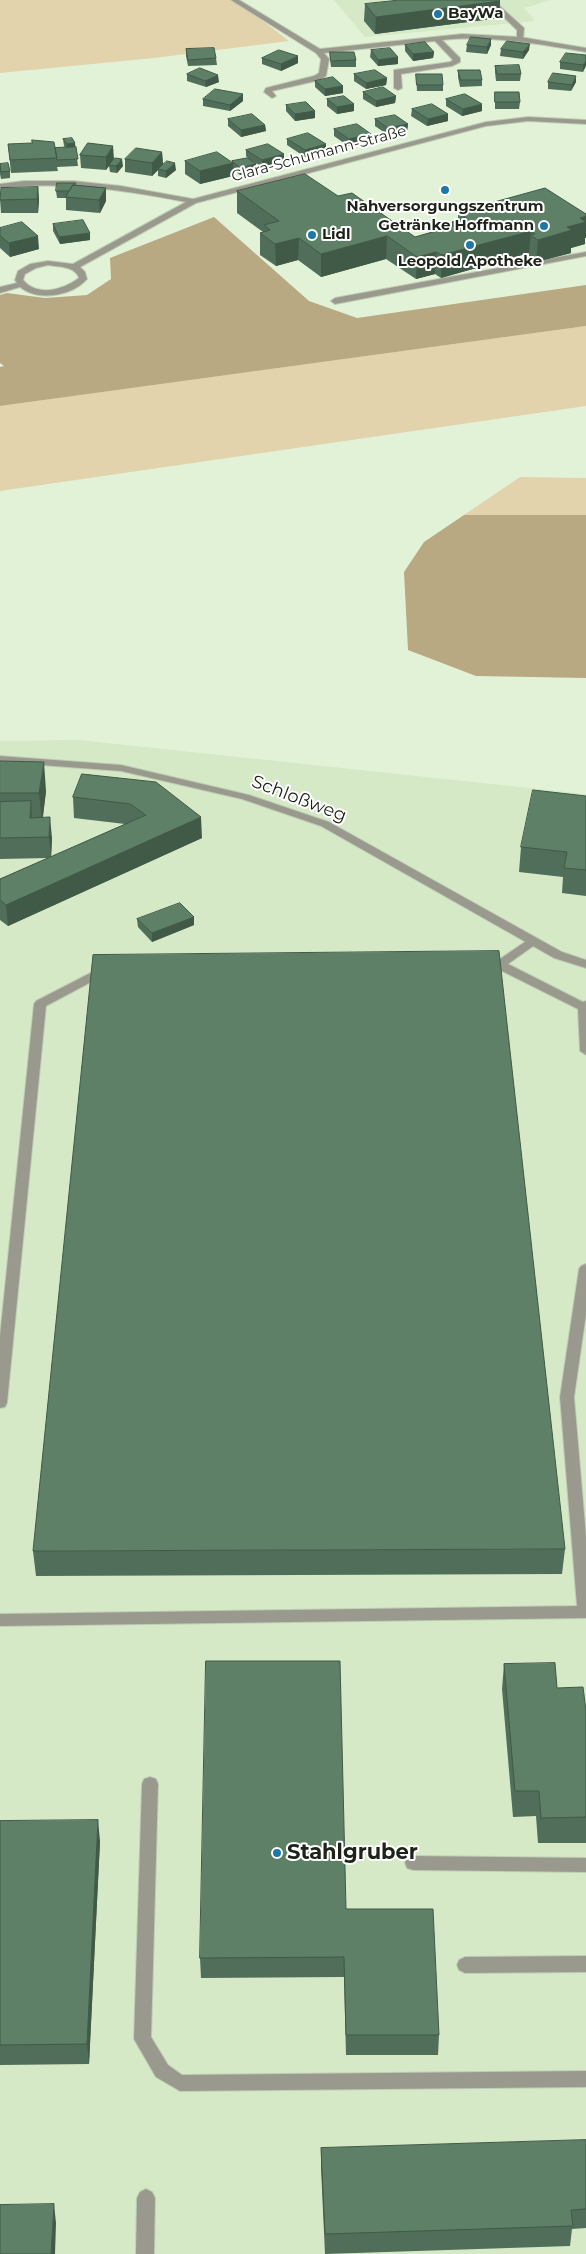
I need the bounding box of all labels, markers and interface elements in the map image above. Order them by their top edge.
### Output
place label: BayWa [448,5,503,23]
marker: BayWa [432,8,444,20]
street label: Clara-Schumann-Straße [230,122,408,186]
marker: Nahversorgungszentrum [439,184,451,196]
place label: Nahversorgungszentrum [347,198,543,216]
place label: Getränke Hoffmann [378,217,534,235]
marker: Getränke Hoffmann [538,220,550,232]
place label: Lidl [322,226,350,244]
marker: Lidl [306,229,318,241]
marker: Leopold Apotheke [464,239,476,251]
place label: Leopold Apotheke [398,253,542,271]
street label: Schloßweg [249,771,349,827]
place label: Stahlgruber [287,1840,418,1866]
marker: Stahlgruber [271,1847,283,1859]

